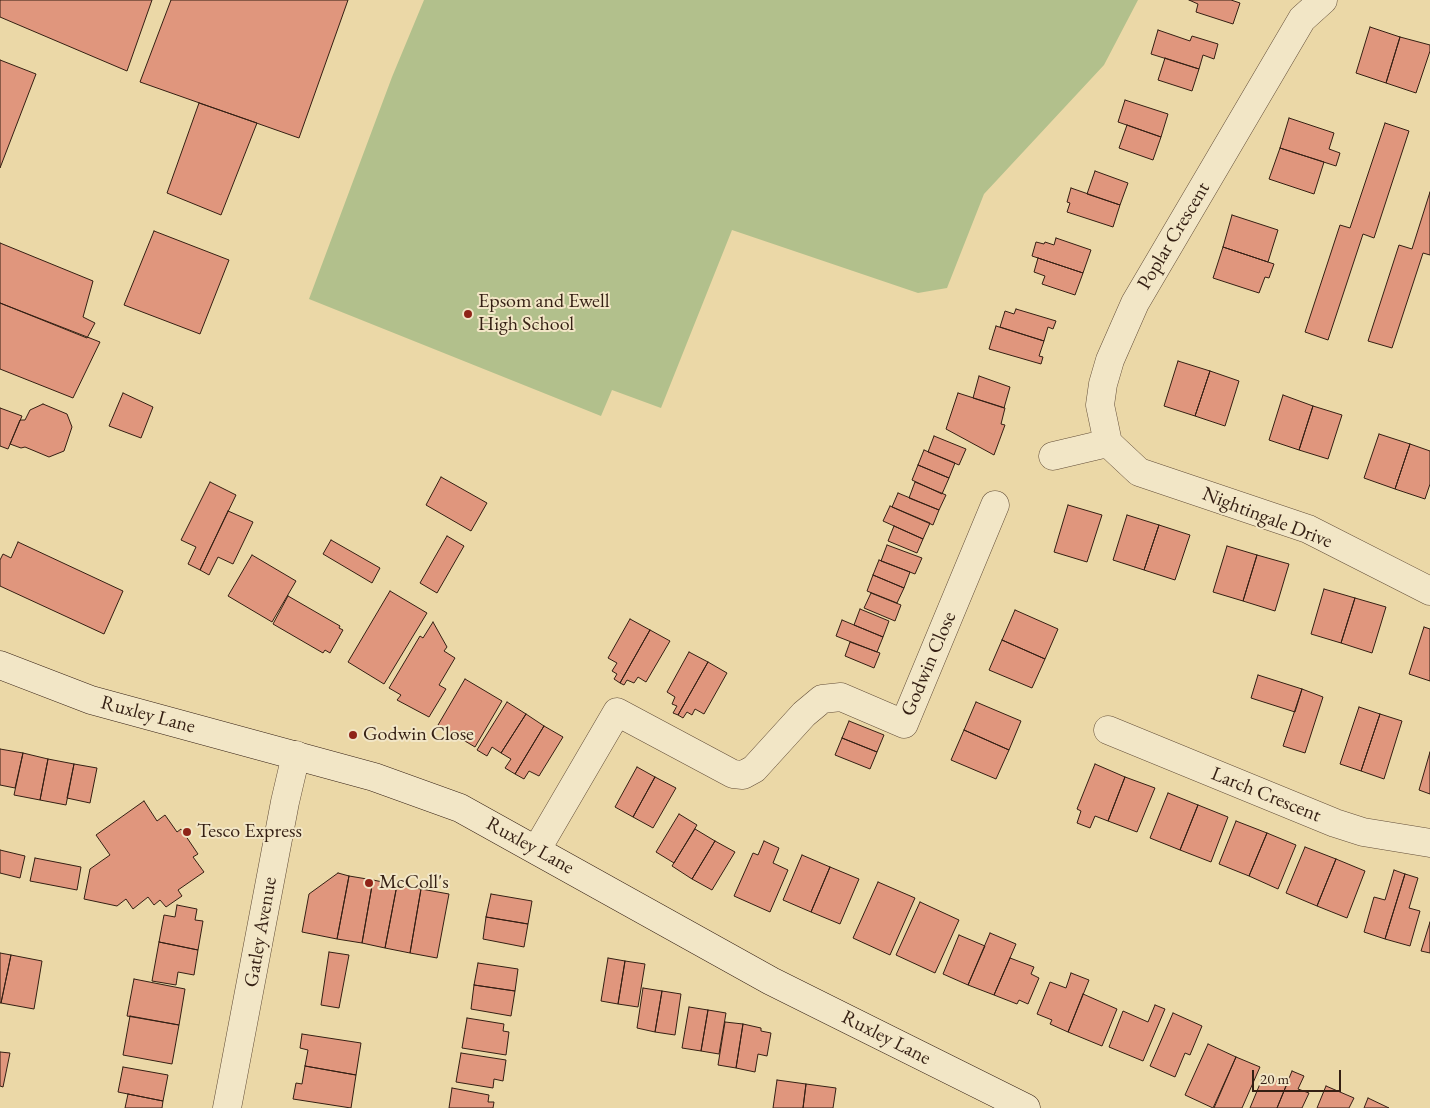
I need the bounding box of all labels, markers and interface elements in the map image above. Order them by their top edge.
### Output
street label: Poplar Crescent [1133,178,1215,294]
place label: Epsom and Ewell High School [478,290,610,337]
marker: Epsom and Ewell High School [462,308,474,320]
street label: Nightingale Drive [1199,482,1335,554]
street label: Godwin Close [896,608,962,720]
street label: Ruxley Lane [98,691,198,739]
place label: Godwin Close [363,723,474,747]
marker: Godwin Close [347,729,359,741]
street label: Larch Crescent [1208,762,1324,828]
street label: Ruxley Lane [482,812,578,880]
place label: Tesco Express [197,820,302,844]
marker: Tesco Express [181,826,193,838]
place label: McColl's [379,871,449,895]
street label: Gatley Avenue [239,875,283,989]
marker: McColl's [363,877,375,889]
street label: Ruxley Lane [837,1005,935,1071]
scale bar [1255,1060,1344,1092]
text: 20 m [1260,1069,1289,1088]

